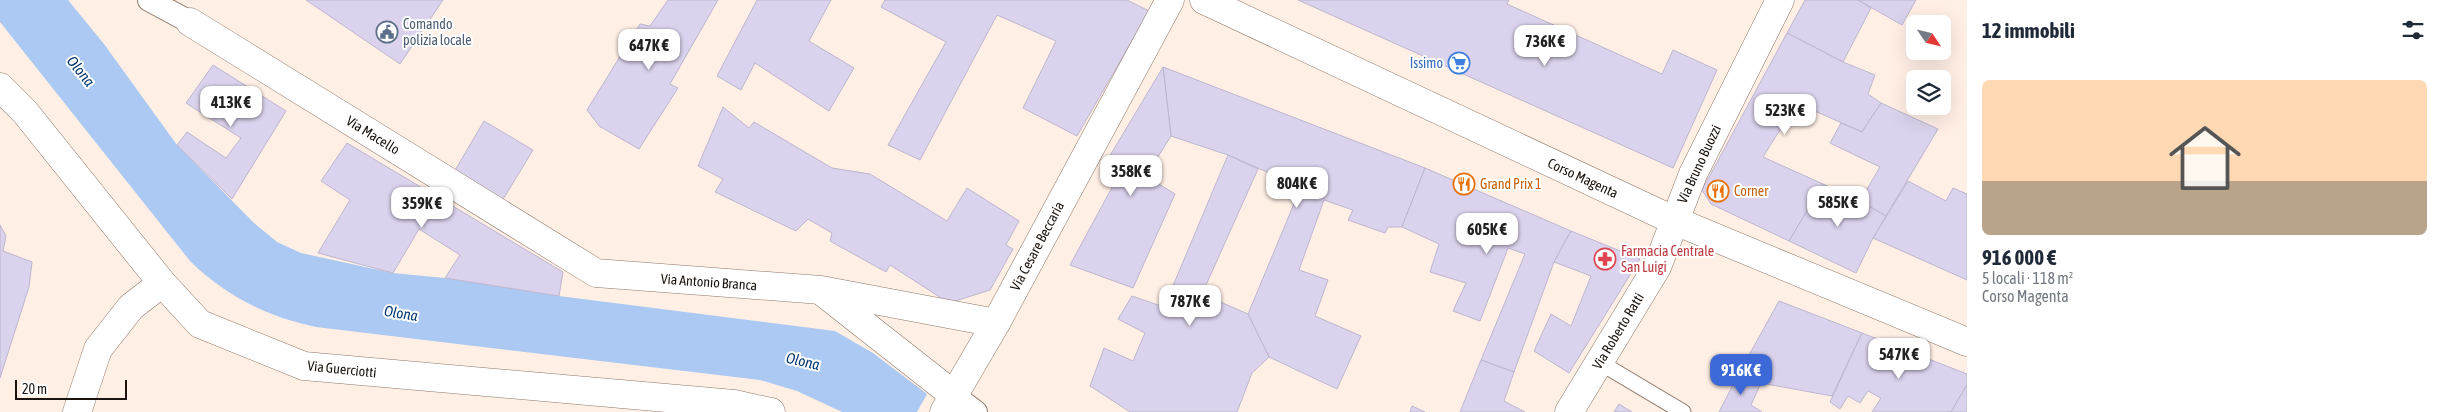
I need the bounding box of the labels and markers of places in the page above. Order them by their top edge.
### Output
place label: Comando polizia locale [403,16,472,48]
public building icon: Comando polizia locale [375,20,399,44]
pin: 736K € [1504,24,1586,67]
pin: 647K € [608,28,690,71]
supermarket icon: Issimo [1447,51,1471,75]
place label: Issimo [1410,55,1443,71]
pin: 413K € [190,86,272,128]
pin: 523K € [1744,94,1826,136]
pin: 358K € [1090,154,1172,197]
pin: 804K € [1256,166,1338,209]
restaurant icon: Grand Prix 1 [1452,172,1476,196]
place label: Grand Prix 1 [1480,176,1542,192]
restaurant icon: Corner [1706,179,1730,203]
place label: Corner [1734,183,1769,199]
pin: 359K € [381,186,463,229]
pin: 585K € [1797,186,1879,228]
pin: 605K € [1446,212,1528,255]
place label: Farmacia Centrale San Luigi [1621,243,1714,275]
pharmacy icon: Farmacia Centrale San Luigi [1593,247,1617,271]
pin: 787K € [1149,284,1231,327]
pin: 547K € [1858,338,1940,380]
pin: 916K € [1700,354,1782,396]

